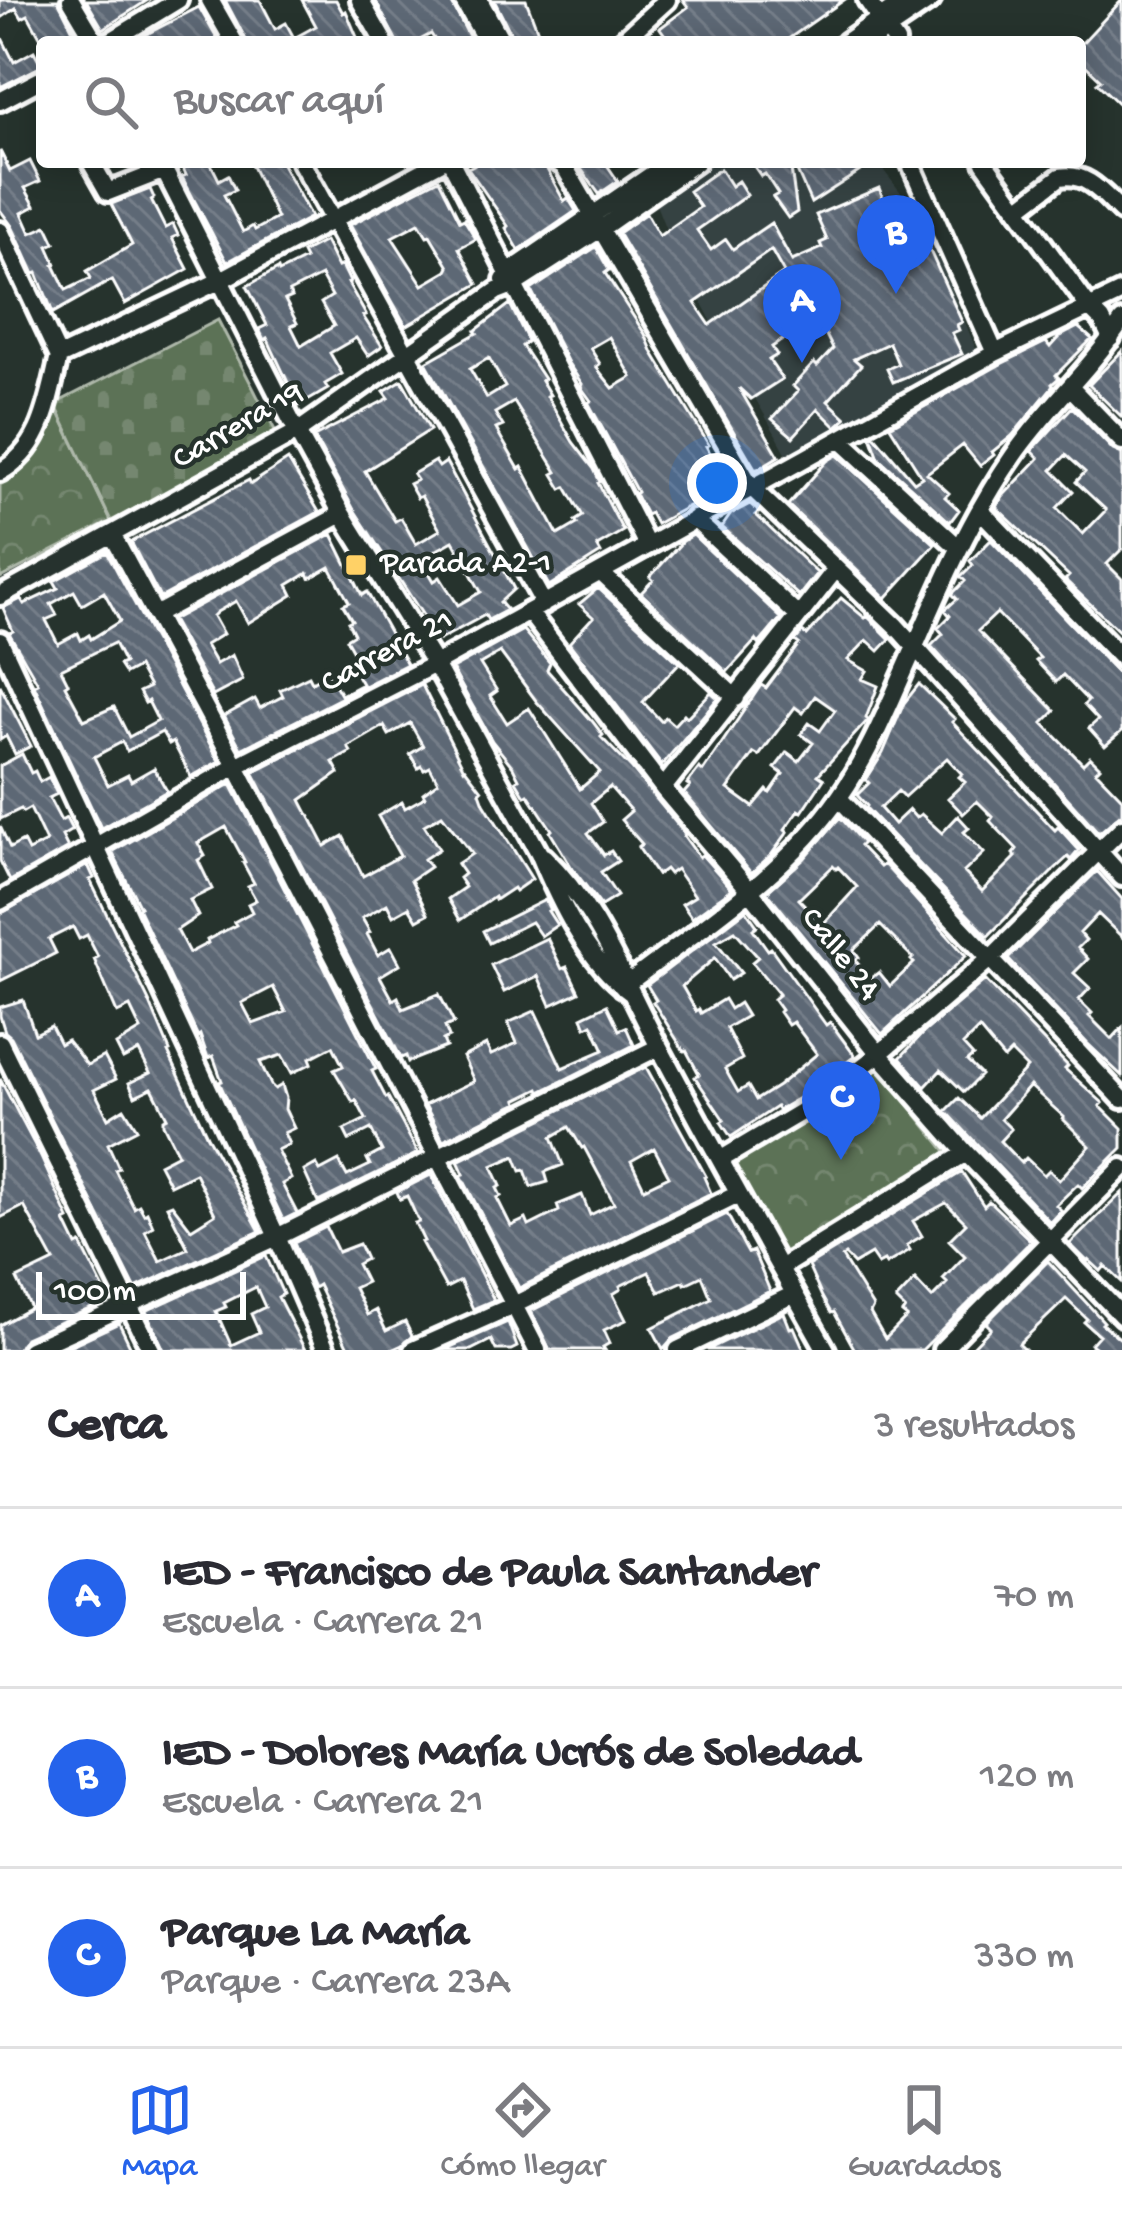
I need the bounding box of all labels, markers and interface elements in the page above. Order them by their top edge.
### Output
search box [36,36,1086,168]
icon: search [78,69,144,135]
text: Buscar aquí [174,76,384,129]
pin: B [857,195,935,294]
pin: A [763,264,841,363]
street label: Carrera 19 [167,374,311,480]
your location [687,453,747,513]
place label: Parada A2-1 [379,546,551,584]
marker: Parada A2-1 [343,552,369,578]
street label: Carrera 21 [316,602,460,704]
street label: Calle 24 [791,901,887,1009]
pin: C [802,1061,880,1160]
scale bar [36,1266,246,1319]
text: 100 m [54,1274,136,1312]
text: Cerca [48,1398,166,1458]
text: 3 resultados [874,1405,1074,1451]
text: IED - Francisco de Paula Santander [162,1548,816,1601]
text: A [75,1575,99,1621]
text: 70 m [995,1575,1074,1621]
text: Escuela · Carrera 21 [162,1601,483,1647]
text: IED - Dolores María Ucrós de Soledad [162,1728,859,1781]
text: B [77,1755,97,1801]
text: 120 m [980,1755,1074,1801]
text: Escuela · Carrera 21 [162,1781,483,1827]
text: Parque La María [162,1908,469,1961]
text: C [76,1935,98,1981]
text: 330 m [974,1935,1074,1981]
text: Parque · Carrera 23A [162,1961,509,2007]
tab: Mapa [122,2077,197,2187]
tab: Cómo llegar [441,2077,604,2187]
tab: Guardados [848,2077,1000,2187]

